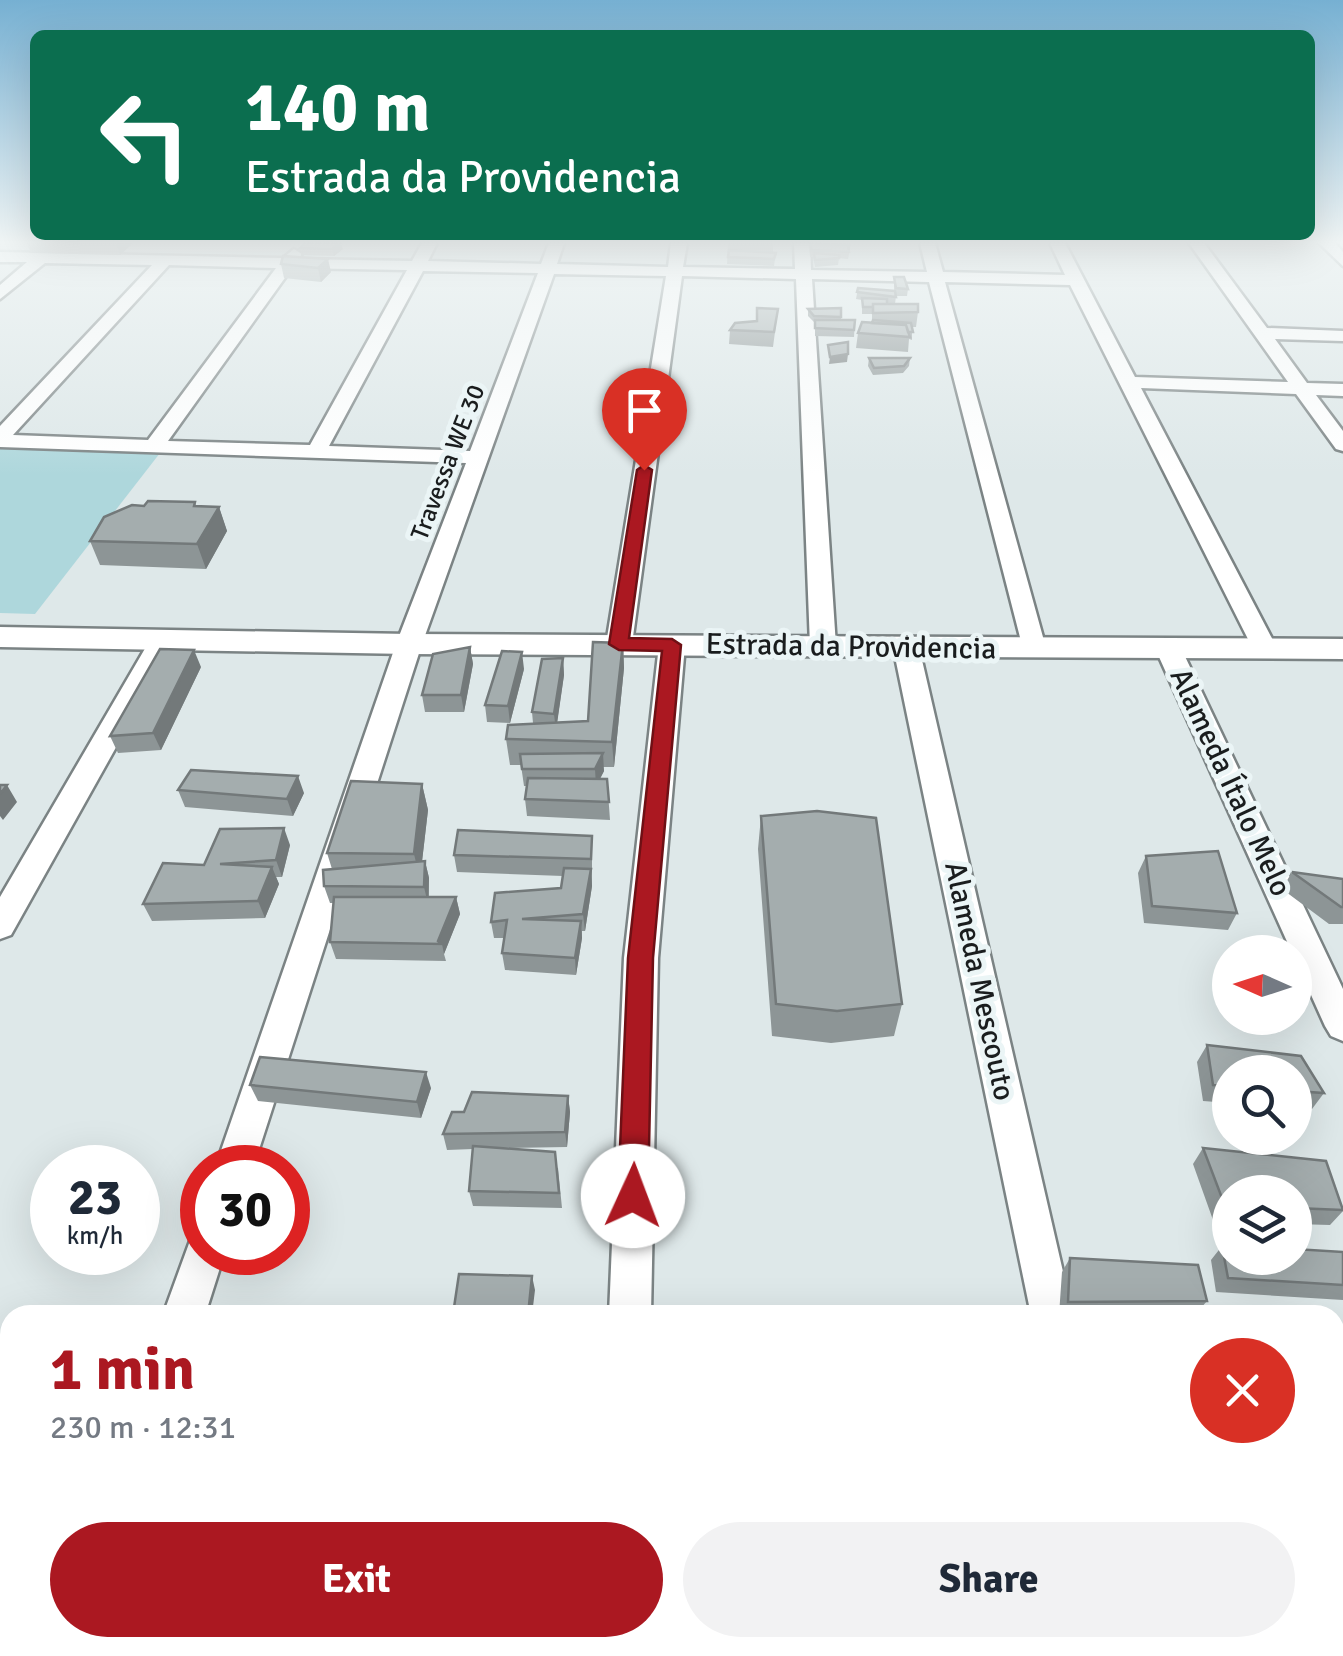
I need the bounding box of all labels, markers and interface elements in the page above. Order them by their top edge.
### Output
text: 140 m [245,64,430,150]
icon: left [80,70,210,200]
text: Estrada da Providencia [245,150,681,205]
pin [602,368,687,471]
street label: Travessa WE 30 [404,380,491,544]
icon: arrive [617,383,672,438]
street label: Estrada da Providencia [705,625,997,668]
street label: Alameda Ítalo Melo [1162,662,1300,902]
street label: Alameda Mescouto [936,858,1023,1104]
north arrow [1212,935,1312,1035]
map controls [1212,935,1312,1275]
button: search [1212,1055,1312,1155]
position arrow [581,1144,685,1248]
speed limit sign: 30 [180,1145,310,1275]
text: 23 [68,1167,122,1229]
button: layers [1212,1175,1312,1275]
text: km/h [67,1220,123,1251]
text: 1 min [50,1333,195,1407]
button: close [1190,1338,1295,1443]
text: 230 m · 12:31 [50,1408,236,1447]
button: Exit [50,1522,663,1637]
button: Share [683,1522,1295,1637]

